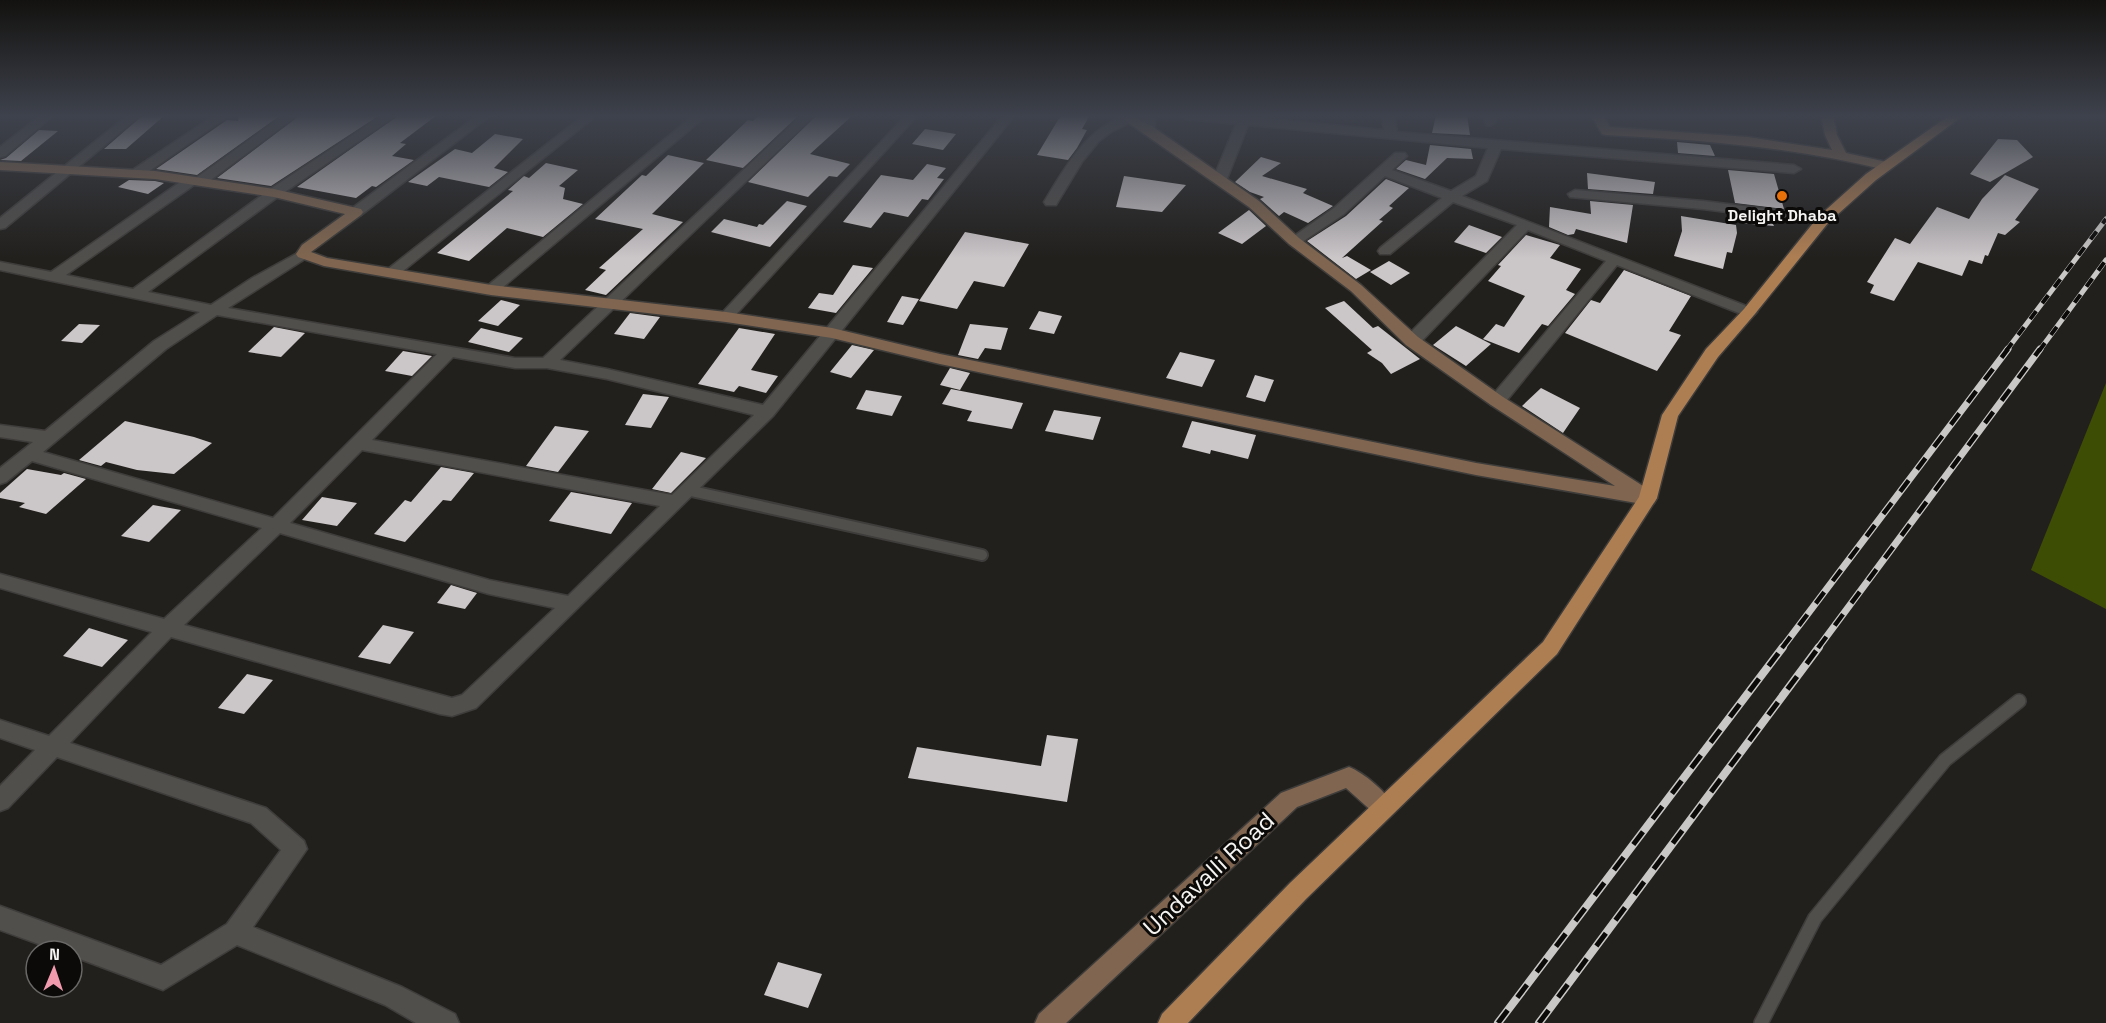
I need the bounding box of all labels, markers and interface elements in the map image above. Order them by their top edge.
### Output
marker: Delight Dhaba [1775,189,1789,203]
place label: Delight Dhaba [1728,205,1836,226]
street label: Undavalli Road [1137,805,1281,942]
north arrow [24,939,84,999]
text: N [49,944,60,965]

